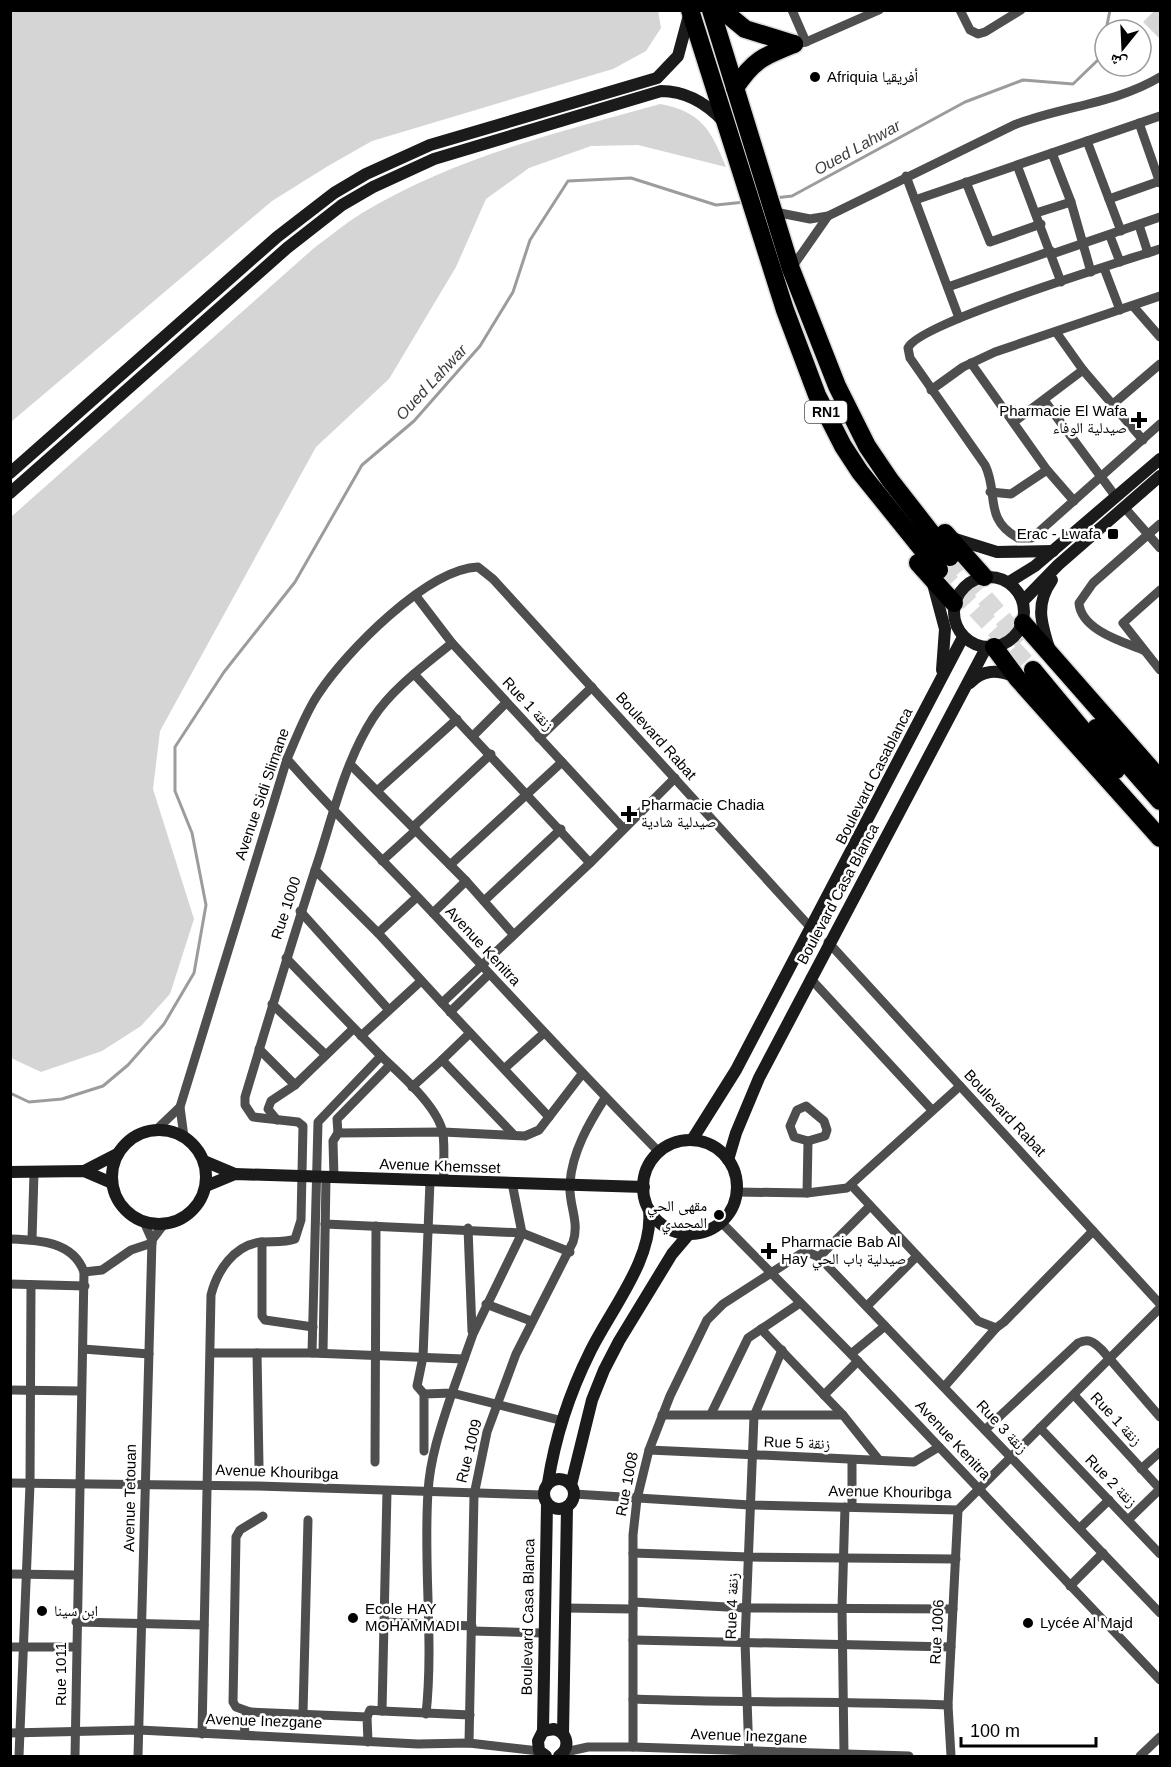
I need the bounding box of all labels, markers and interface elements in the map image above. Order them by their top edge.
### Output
north arrow [1093,18,1153,78]
text: ش [1108,50,1130,72]
place label: Afriquia أفريقيا [827,68,918,86]
marker: Afriquia أفريقيا [808,70,822,84]
water label: Oued Lahwar [811,116,904,178]
water label: Oued Lahwar [392,341,471,423]
road number: RN1 [805,401,847,423]
place label: Pharmacie El Wafa صيدلية الوفاء [999,402,1128,437]
marker: Pharmacie El Wafa صيدلية الوفاء [1132,413,1146,427]
place label: Erac - Lwafa [1017,525,1102,542]
marker: Erac - Lwafa [1106,527,1120,541]
street label: Rue 1 زنقة [499,673,557,735]
street label: Boulevard Rabat [613,688,701,783]
street label: Boulevard Casablanca [832,704,916,847]
street label: Avenue Sidi Slimane [231,726,292,862]
place label: Pharmacie Chadia صيدلية شادية [641,796,765,830]
marker: Pharmacie Chadia صيدلية شادية [622,807,636,821]
street label: Boulevard Casa Blanca [793,820,882,967]
street label: Rue 1000 [267,874,304,941]
street label: Avenue Kenitra [442,902,525,989]
street label: Boulevard Rabat [961,1066,1050,1160]
street label: Avenue Khemsset [379,1155,502,1176]
place label: مقهى الحي المحمدي [647,1197,707,1235]
marker: مقهى الحي المحمدي [712,1208,726,1222]
place label: Pharmacie Bab Al Hay صيدلية باب الحي [781,1233,906,1271]
marker: Pharmacie Bab Al Hay صيدلية باب الحي [762,1244,776,1258]
street label: Rue 1 زنقة [1087,1388,1145,1450]
street label: Avenue Kenitra [912,1396,995,1483]
street label: Rue 3 زنقة [973,1396,1031,1458]
street label: Rue 1009 [452,1417,485,1485]
street label: Rue 5 زنقة [763,1433,831,1453]
street label: Avenue Tetouan [120,1444,139,1552]
street label: Rue 1008 [612,1450,641,1517]
street label: Rue 2 زنقة [1081,1451,1141,1511]
street label: Avenue Khouribga [215,1461,340,1482]
street label: Avenue Khouribga [828,1482,952,1501]
street label: Boulevard Casa Blanca [518,1538,537,1696]
street label: Rue 4 زنقة [722,1572,742,1640]
street label: Rue 1006 [926,1599,947,1665]
place label: Ecole HAY MOHAMMADI [365,1600,460,1634]
place label: ابن سينا [54,1602,98,1621]
marker: ابن سينا [35,1604,49,1618]
marker: Ecole HAY MOHAMMADI [346,1611,360,1625]
place label: Lycée Al Majd [1040,1614,1133,1631]
marker: Lycée Al Majd [1021,1616,1035,1630]
street label: Rue 1011 [52,1642,69,1706]
street label: Avenue Inezgane [206,1710,323,1731]
scale bar [961,1710,1096,1748]
text: 100 m [970,1721,1020,1741]
street label: Avenue Inezgane [691,1725,808,1746]

